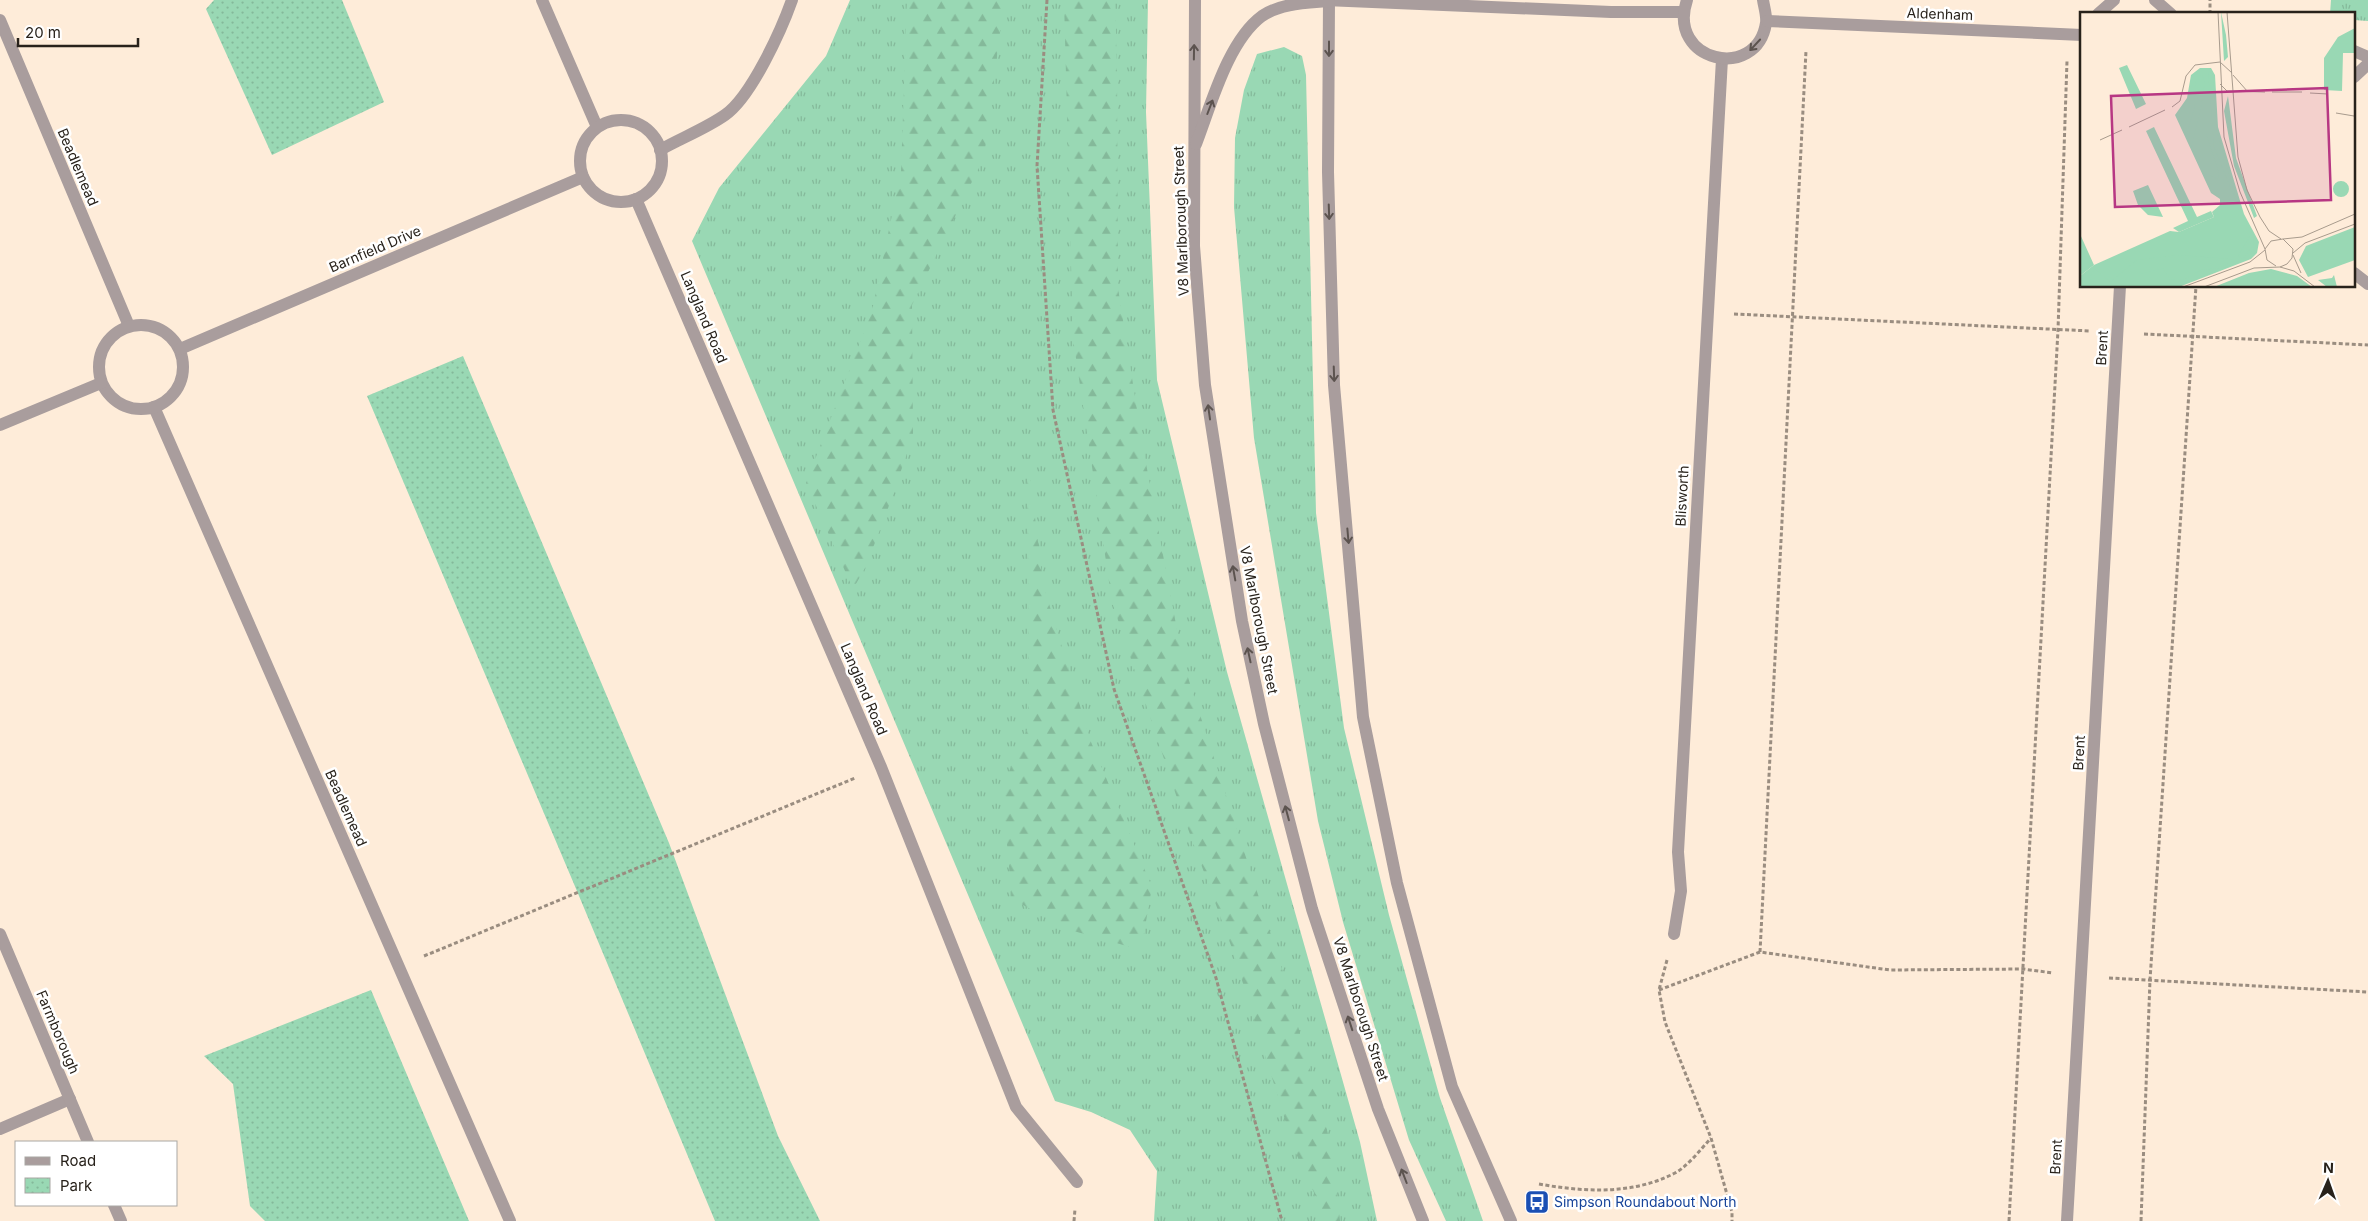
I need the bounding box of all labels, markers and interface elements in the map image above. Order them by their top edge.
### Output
street label: Aldenham [1907,4,1974,23]
inset map [2080,12,2356,288]
scale bar [18,15,138,47]
text: 20 m [25,23,61,42]
one-way arrow [1749,38,1761,51]
one-way arrow [1324,41,1333,57]
one-way arrow [1190,44,1199,60]
one-way arrow [1206,100,1215,115]
street label: Beadlemead [55,126,102,208]
street label: V8 Marlborough Street [1169,145,1192,297]
one-way arrow [1324,204,1334,220]
street label: Barnfield Drive [326,222,423,276]
street label: Langland Road [677,268,732,365]
street label: Brent [2092,330,2111,366]
one-way arrow [1329,366,1339,382]
one-way arrow [1204,405,1214,421]
street label: Blisworth [1671,465,1692,527]
one-way arrow [1343,528,1352,544]
street label: V8 Marlborough Street [1237,544,1282,696]
one-way arrow [1229,565,1239,581]
street label: Langland Road [837,640,892,737]
one-way arrow [1244,647,1253,663]
street label: Brent [2069,735,2088,771]
street label: Beadlemead [322,767,371,849]
one-way arrow [1282,805,1291,821]
street label: V8 Marlborough Street [1330,935,1393,1083]
street label: Farmborough [33,987,84,1076]
one-way arrow [1345,1016,1354,1031]
street label: Brent [2046,1139,2065,1175]
legend [15,1141,178,1206]
text: Road [60,1151,96,1170]
north arrow [2303,1156,2353,1206]
text: N [2323,1159,2334,1176]
one-way arrow [1399,1169,1408,1184]
text: Park [60,1176,93,1195]
bus stop icon: Simpson Roundabout North [1524,1189,1550,1215]
place label: Simpson Roundabout North [1554,1193,1736,1210]

